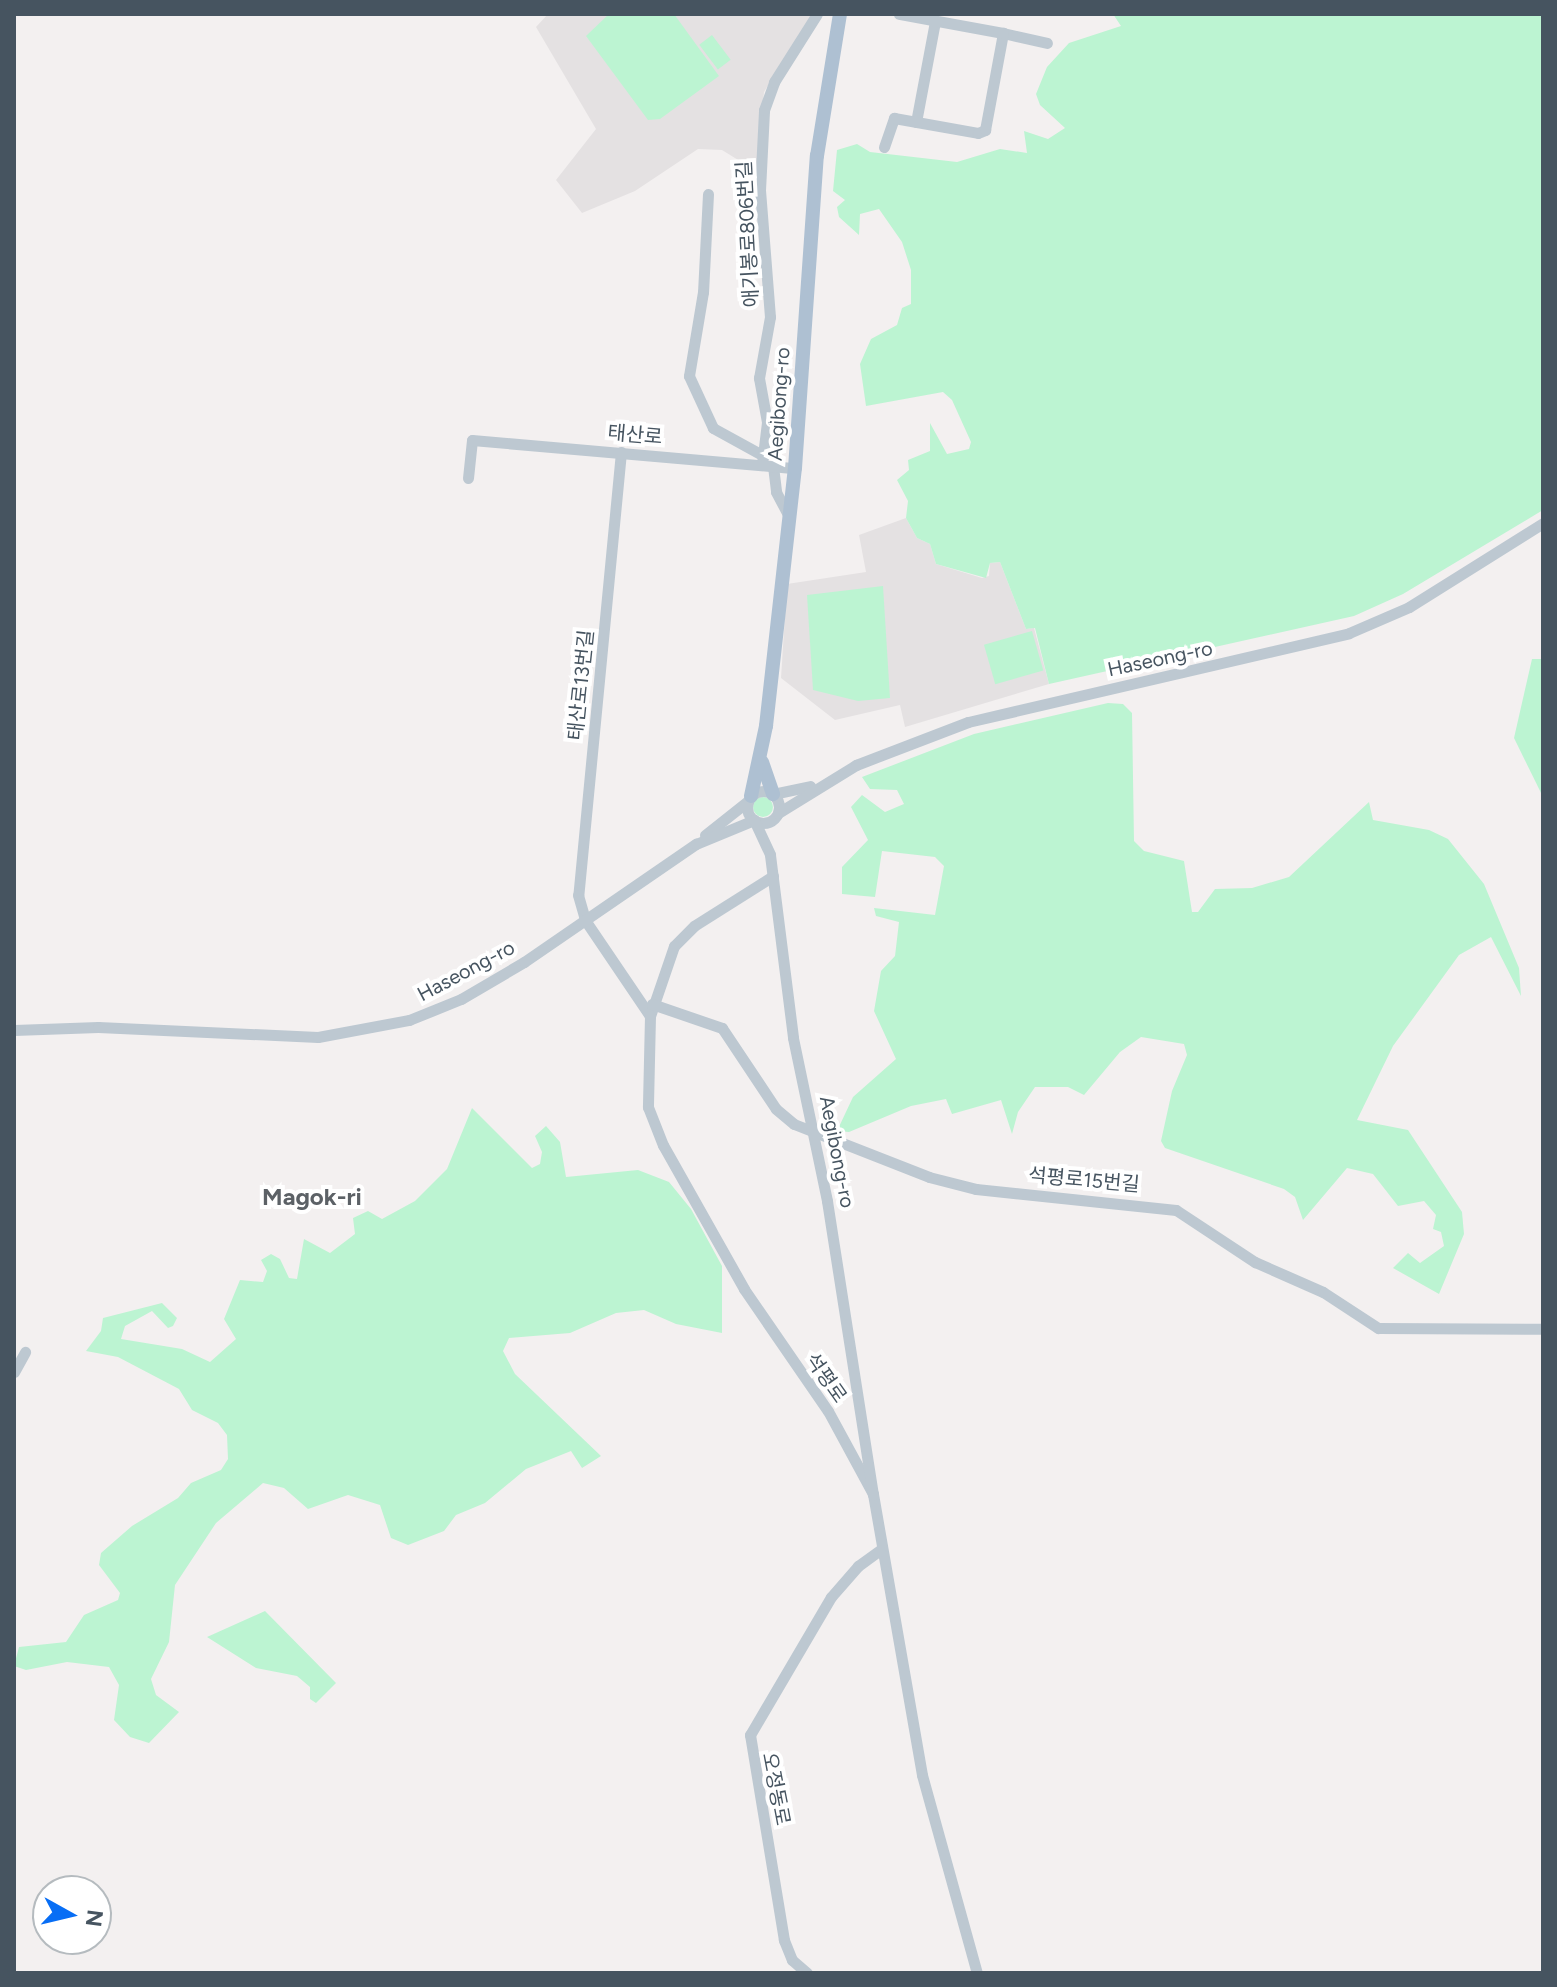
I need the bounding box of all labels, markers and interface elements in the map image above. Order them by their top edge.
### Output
street label: 애기봉로806번길 [732,160,764,308]
street label: Aegibong-ro [763,346,795,462]
street label: 태산로 [606,421,664,449]
street label: 태산로13번길 [563,628,599,742]
street label: Haseong-ro [1105,636,1215,682]
street label: Haseong-ro [413,935,519,1007]
street label: Aegibong-ro [814,1094,860,1210]
street label: 석평로15번길 [1027,1163,1141,1197]
district label: Magok-ri [262,1183,362,1211]
street label: 석평로 [800,1349,852,1407]
street label: 오정동로 [757,1751,795,1827]
north arrow [32,1875,112,1955]
text: N [80,1908,109,1928]

